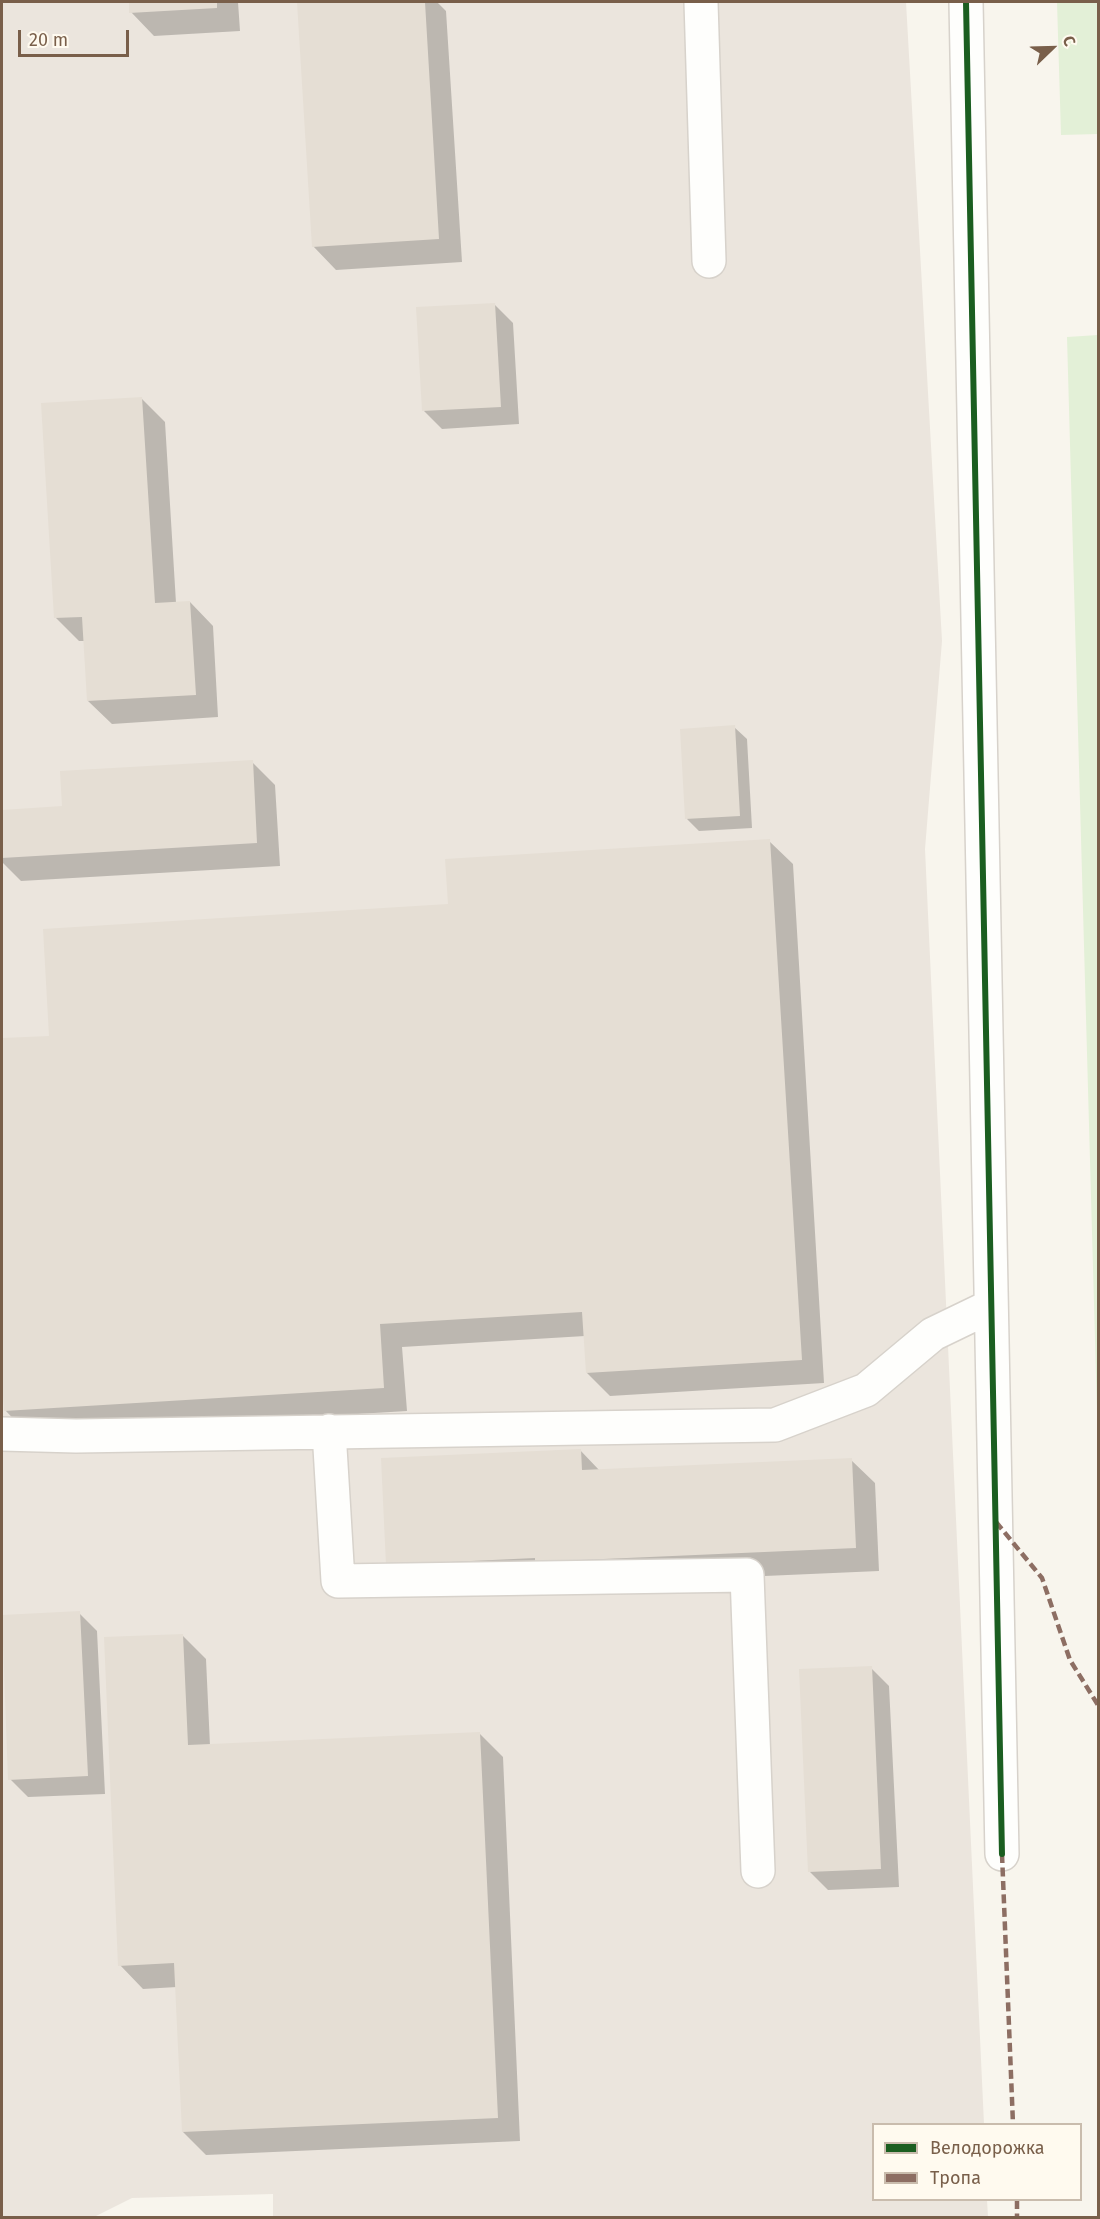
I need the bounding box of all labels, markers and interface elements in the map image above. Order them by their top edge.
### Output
scale bar [21,18,132,56]
north arrow [1022,18,1082,78]
text: 20 m [29,29,68,51]
text: С [1058,33,1080,49]
legend [872,2123,1082,2201]
text: Велодорожка [930,2137,1045,2159]
text: Тропа [930,2167,981,2189]

